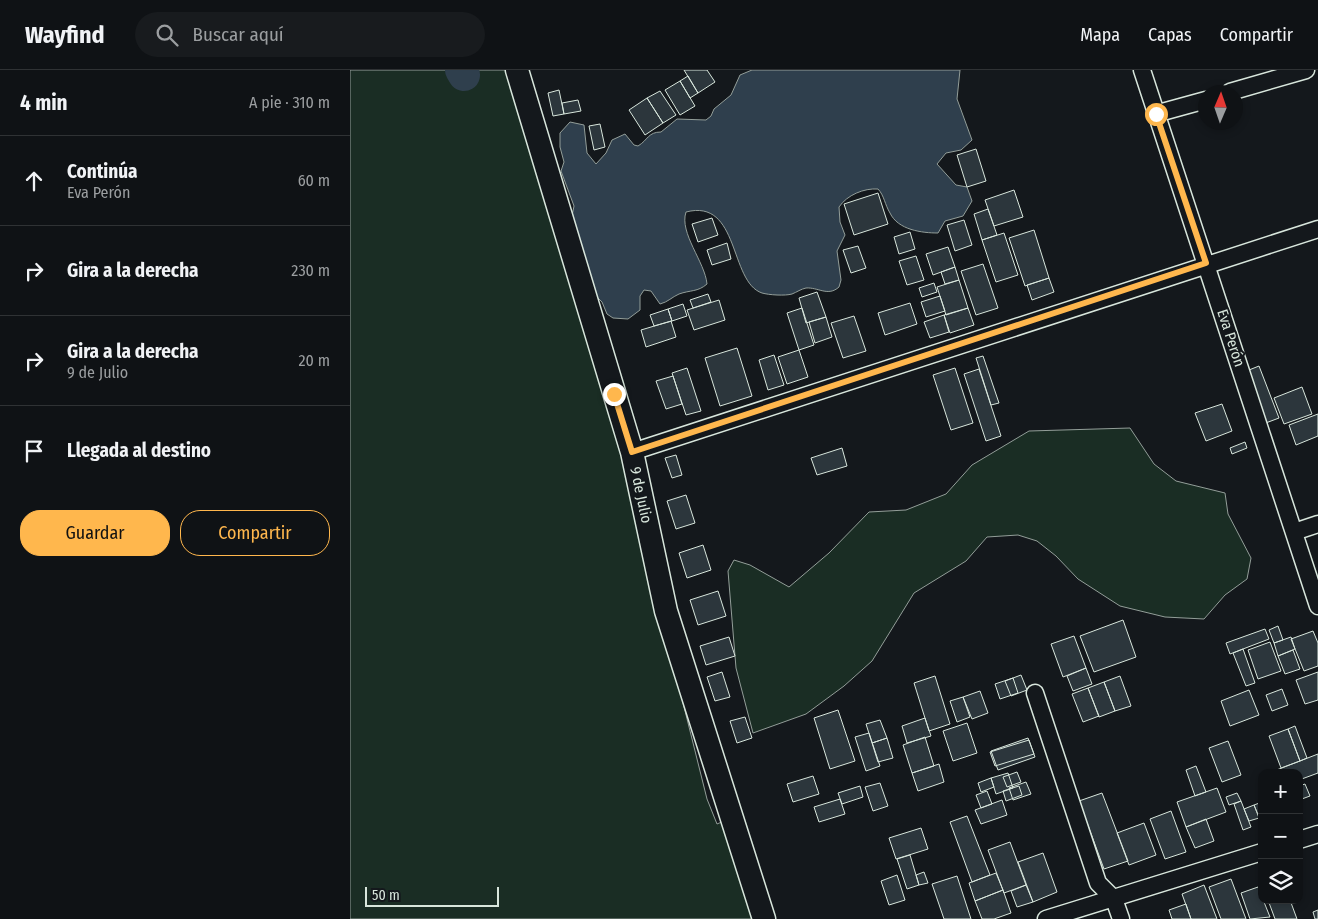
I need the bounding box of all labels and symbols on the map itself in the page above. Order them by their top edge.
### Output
north arrow [1198,85,1243,130]
route start [1145,103,1168,126]
street label: Eva Perón [1213,307,1249,369]
route end [603,383,626,406]
street label: 9 de Julio [626,465,656,525]
scale bar [365,884,499,907]

